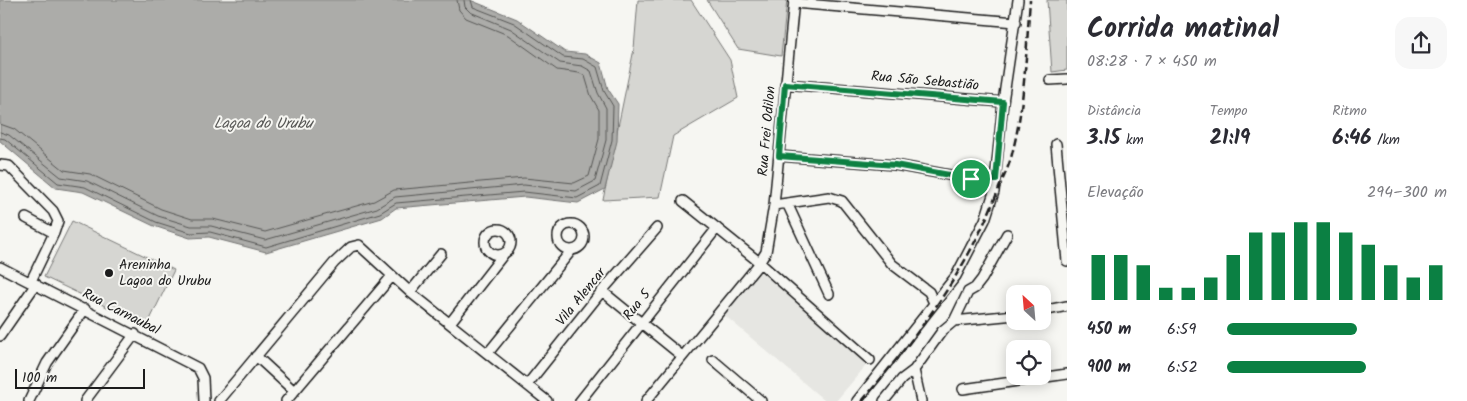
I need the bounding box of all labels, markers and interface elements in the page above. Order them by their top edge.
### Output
text: Corrida matinal [1087,7,1279,52]
button: share [1395,17,1447,69]
text: 08:28 · 7 × 450 m [1087,49,1217,74]
street label: Rua São Sebastião [870,65,980,97]
street label: Rua Frei Odilon [752,85,782,177]
text: Distância [1087,100,1141,122]
text: Tempo [1210,100,1248,122]
text: Ritmo [1332,100,1367,122]
water label: Lagoa do Urubu [214,112,314,136]
text: 3.15 [1087,122,1120,155]
text: 21:19 [1210,122,1250,155]
text: 6:46 [1332,122,1372,155]
text: km [1120,129,1144,151]
text: /km [1372,129,1400,151]
pin [950,158,992,200]
icon: arrive [957,165,985,193]
text: Elevação [1087,180,1144,205]
text: 294–300 m [1367,180,1447,205]
place label: Areninha Lagoa do Urubu [119,254,211,292]
street label: Vila Alencar [551,262,612,331]
marker: Areninha Lagoa do Urubu [103,267,115,279]
street label: Rua Carnaubal [78,283,164,341]
street label: Rua 5 [618,283,657,325]
north arrow [1006,285,1051,330]
map controls [1006,285,1051,385]
text: 450 m [1087,317,1131,342]
text: 6:59 [1167,317,1196,342]
button: locate [1006,340,1051,385]
text: 900 m [1087,355,1131,380]
text: 6:52 [1167,355,1198,380]
scale bar [15,366,145,389]
text: 100 m [22,367,57,389]

